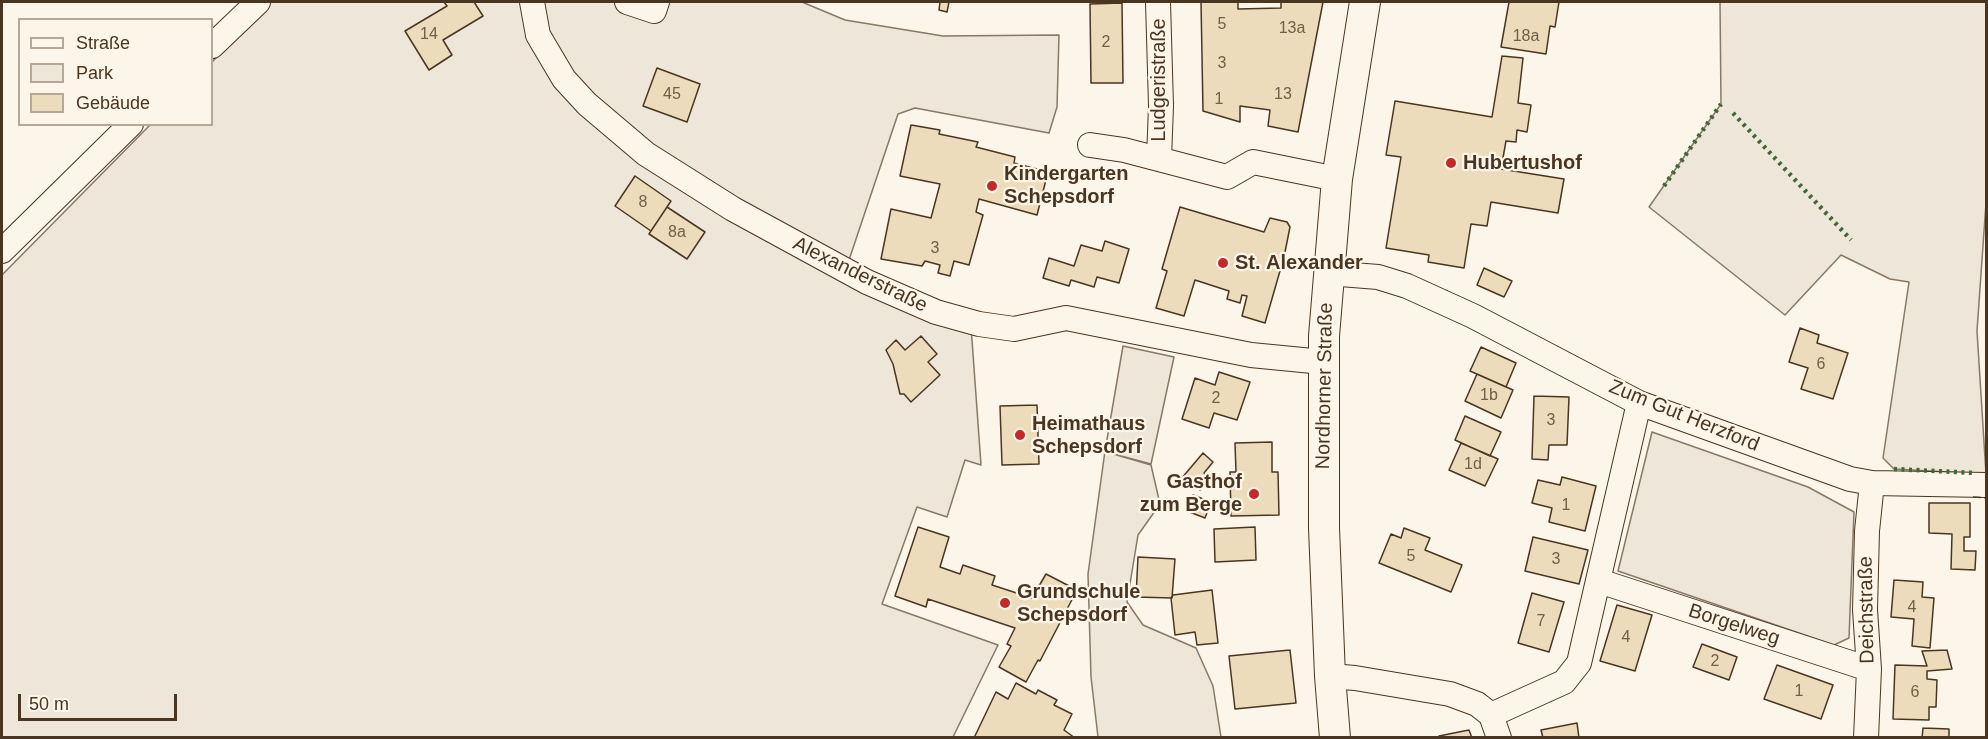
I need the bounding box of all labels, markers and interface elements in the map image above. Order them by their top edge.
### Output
house number: 5 [1218,15,1226,35]
legend [18,18,213,126]
street label: Ludgeristraße [1147,18,1171,142]
house number: 13a [1279,19,1305,39]
house number: 14 [420,25,438,45]
house number: 18a [1513,27,1539,47]
text: Straße [76,33,130,53]
house number: 2 [1102,33,1110,53]
house number: 3 [1218,54,1226,74]
text: Park [76,63,113,83]
house number: 45 [663,85,681,105]
house number: 13 [1274,85,1292,105]
house number: 1 [1215,90,1223,110]
text: Gebäude [76,93,150,113]
place label: Hubertushof [1463,151,1582,175]
marker: Hubertushof [1444,156,1458,170]
place label: Kindergarten Schepsdorf [1004,162,1128,209]
marker: Kindergarten Schepsdorf [985,179,999,193]
house number: 8 [639,193,647,213]
house number: 8a [668,223,686,243]
street label: Alexanderstraße [789,232,931,318]
house number: 3 [931,239,939,259]
place label: St. Alexander [1235,251,1363,275]
marker: St. Alexander [1216,256,1230,270]
street label: Nordhorner Straße [1312,302,1338,470]
house number: 6 [1817,355,1825,375]
street label: Zum Gut Herzford [1605,375,1763,457]
house number: 1b [1480,386,1498,406]
house number: 2 [1212,389,1220,409]
house number: 3 [1547,411,1555,431]
place label: Heimathaus Schepsdorf [1032,412,1145,459]
marker: Heimathaus Schepsdorf [1013,428,1027,442]
house number: 1d [1464,455,1482,475]
place label: Gasthof zum Berge [1140,470,1242,517]
marker: Gasthof zum Berge [1247,487,1261,501]
house number: 1 [1562,496,1570,516]
house number: 5 [1407,547,1415,567]
house number: 3 [1552,550,1560,570]
street label: Deichstraße [1854,556,1880,664]
place label: Grundschule Schepsdorf [1017,580,1140,627]
marker: Grundschule Schepsdorf [998,596,1012,610]
house number: 4 [1908,598,1916,618]
street label: Borgelweg [1685,599,1783,651]
house number: 7 [1537,612,1545,632]
house number: 4 [1622,628,1630,648]
house number: 2 [1711,652,1719,672]
scale bar [21,682,180,720]
house number: 1 [1795,682,1803,702]
house number: 6 [1911,683,1919,703]
text: 50 m [29,694,69,714]

